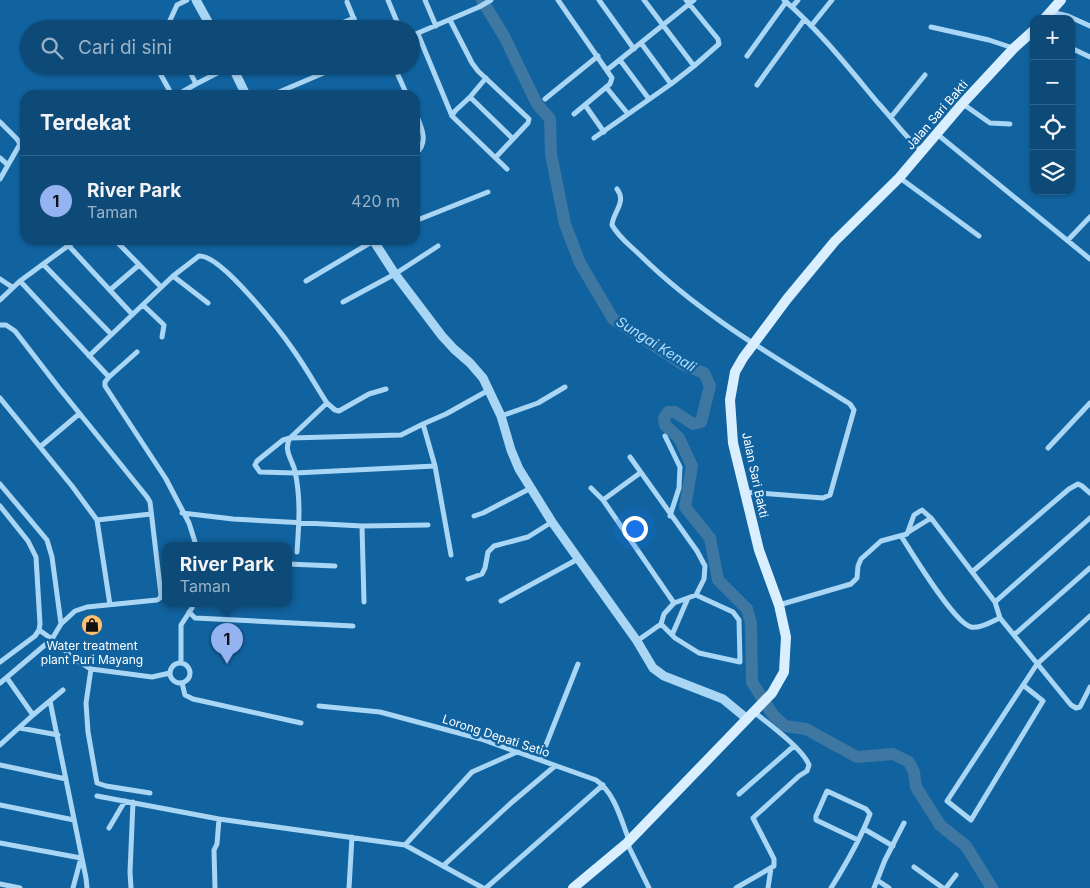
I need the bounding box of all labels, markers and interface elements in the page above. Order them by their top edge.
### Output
map controls [1030,15,1075,195]
button: + [1030,15,1075,60]
search box [20,20,420,75]
icon: search [38,34,66,62]
text: Cari di sini [78,36,172,59]
button: − [1030,60,1075,105]
street label: Jalan Sari Bakti [902,77,971,152]
button: locate [1030,105,1075,150]
text: Terdekat [40,110,131,135]
button: layers [1030,150,1075,195]
text: River Park [87,179,181,202]
text: 1 [53,191,59,211]
text: 420 m [351,191,400,211]
text: Taman [87,202,138,222]
water label: Sungai Kenali [613,312,700,375]
street label: Jalan Sari Bakti [739,431,772,519]
your location [622,516,648,542]
popup [162,542,292,607]
text: River Park [180,553,274,576]
text: Taman [180,576,230,596]
shop icon: Water treatment plant Puri Mayang [80,613,104,637]
pin: 1 [211,623,243,664]
place label: Water treatment plant Puri Mayang [41,638,143,667]
street label: Lorong Depati Setio [441,711,552,760]

